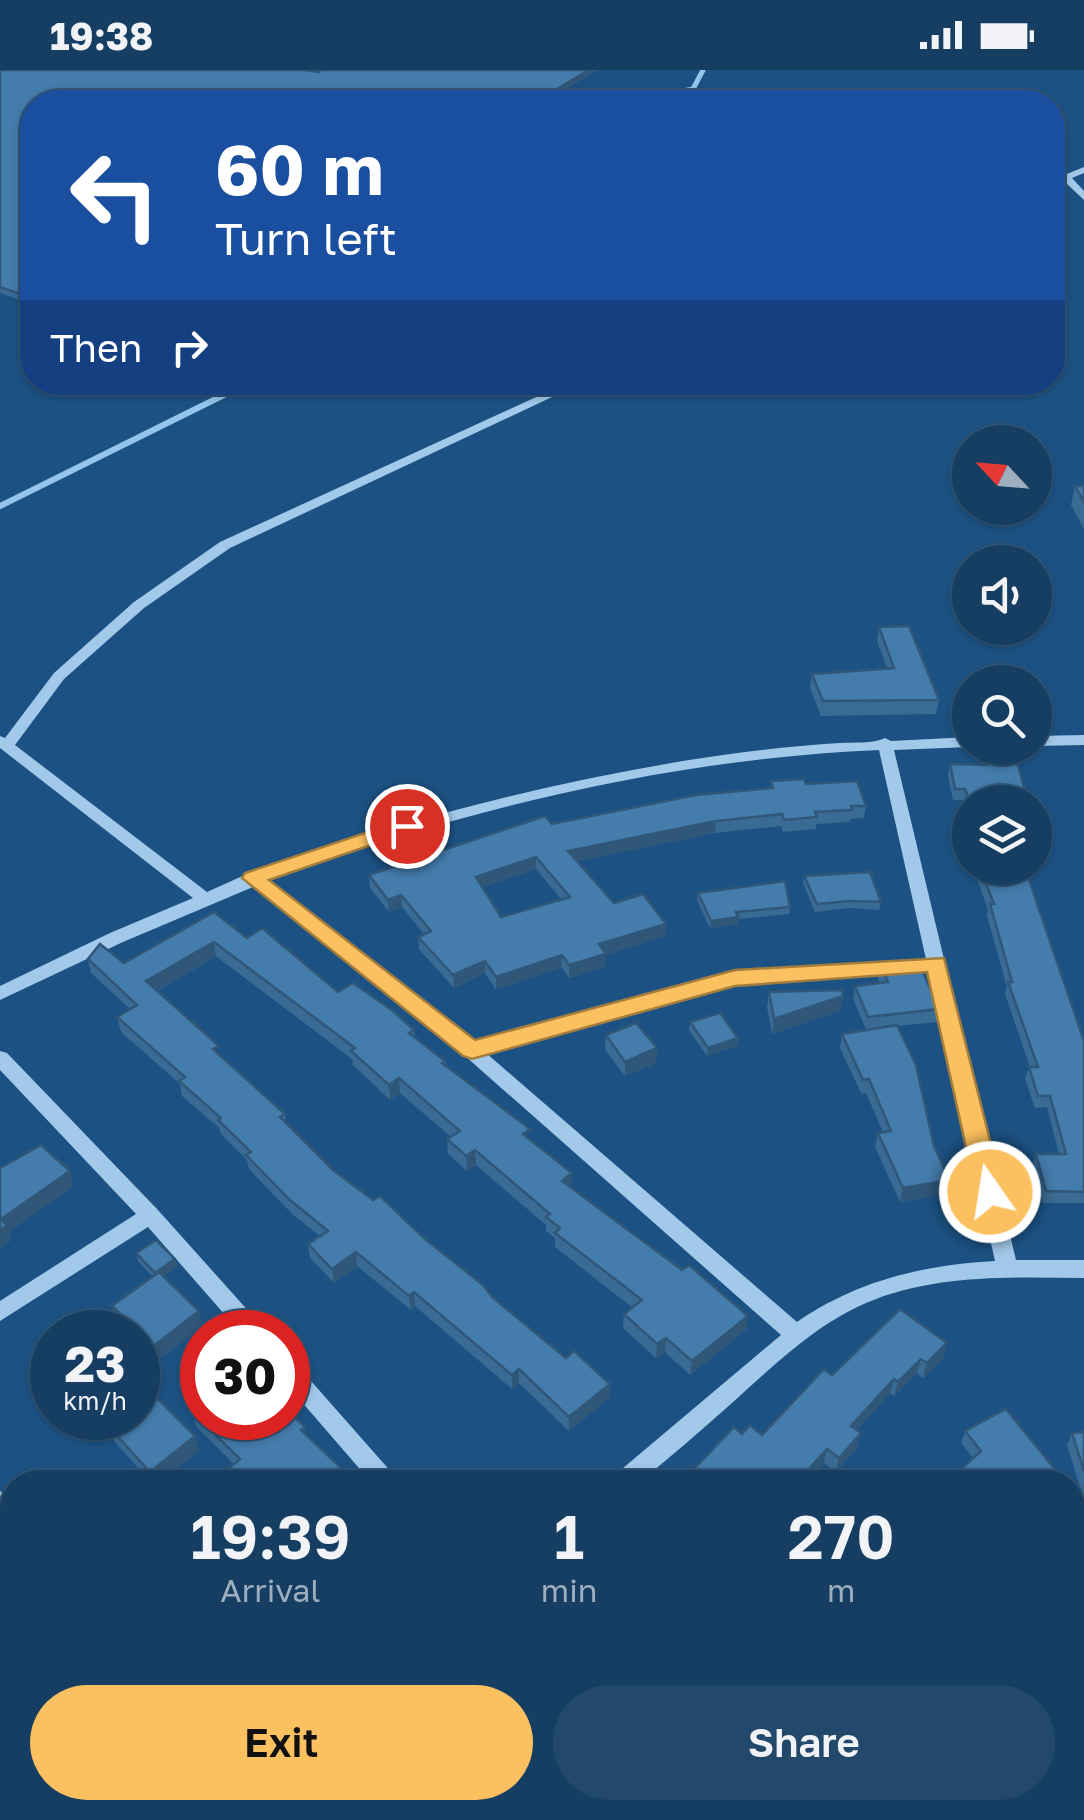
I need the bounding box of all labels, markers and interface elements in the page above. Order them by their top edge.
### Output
text: 19:38 [50,13,153,58]
text: 60 m [215,126,384,210]
icon: left [50,130,180,260]
text: Turn left [215,211,397,265]
icon: right [162,320,217,375]
text: Then [50,325,142,370]
north arrow [952,425,1052,525]
map controls [952,425,1052,885]
button: sound [952,545,1052,645]
button: search [952,665,1052,765]
pin [365,784,450,869]
button: layers [952,785,1052,885]
icon: arrive [380,799,435,854]
position arrow [938,1140,1042,1244]
speed limit sign: 30 [180,1310,310,1440]
text: 23 [64,1333,125,1393]
text: km/h [63,1385,127,1416]
text: 19:39 [190,1500,350,1572]
text: 1 [554,1500,584,1572]
text: 270 [788,1500,895,1572]
text: Arrival [220,1571,321,1609]
text: min [541,1571,597,1609]
text: m [827,1571,855,1609]
button: Exit [30,1685,533,1800]
button: Share [553,1685,1055,1800]

